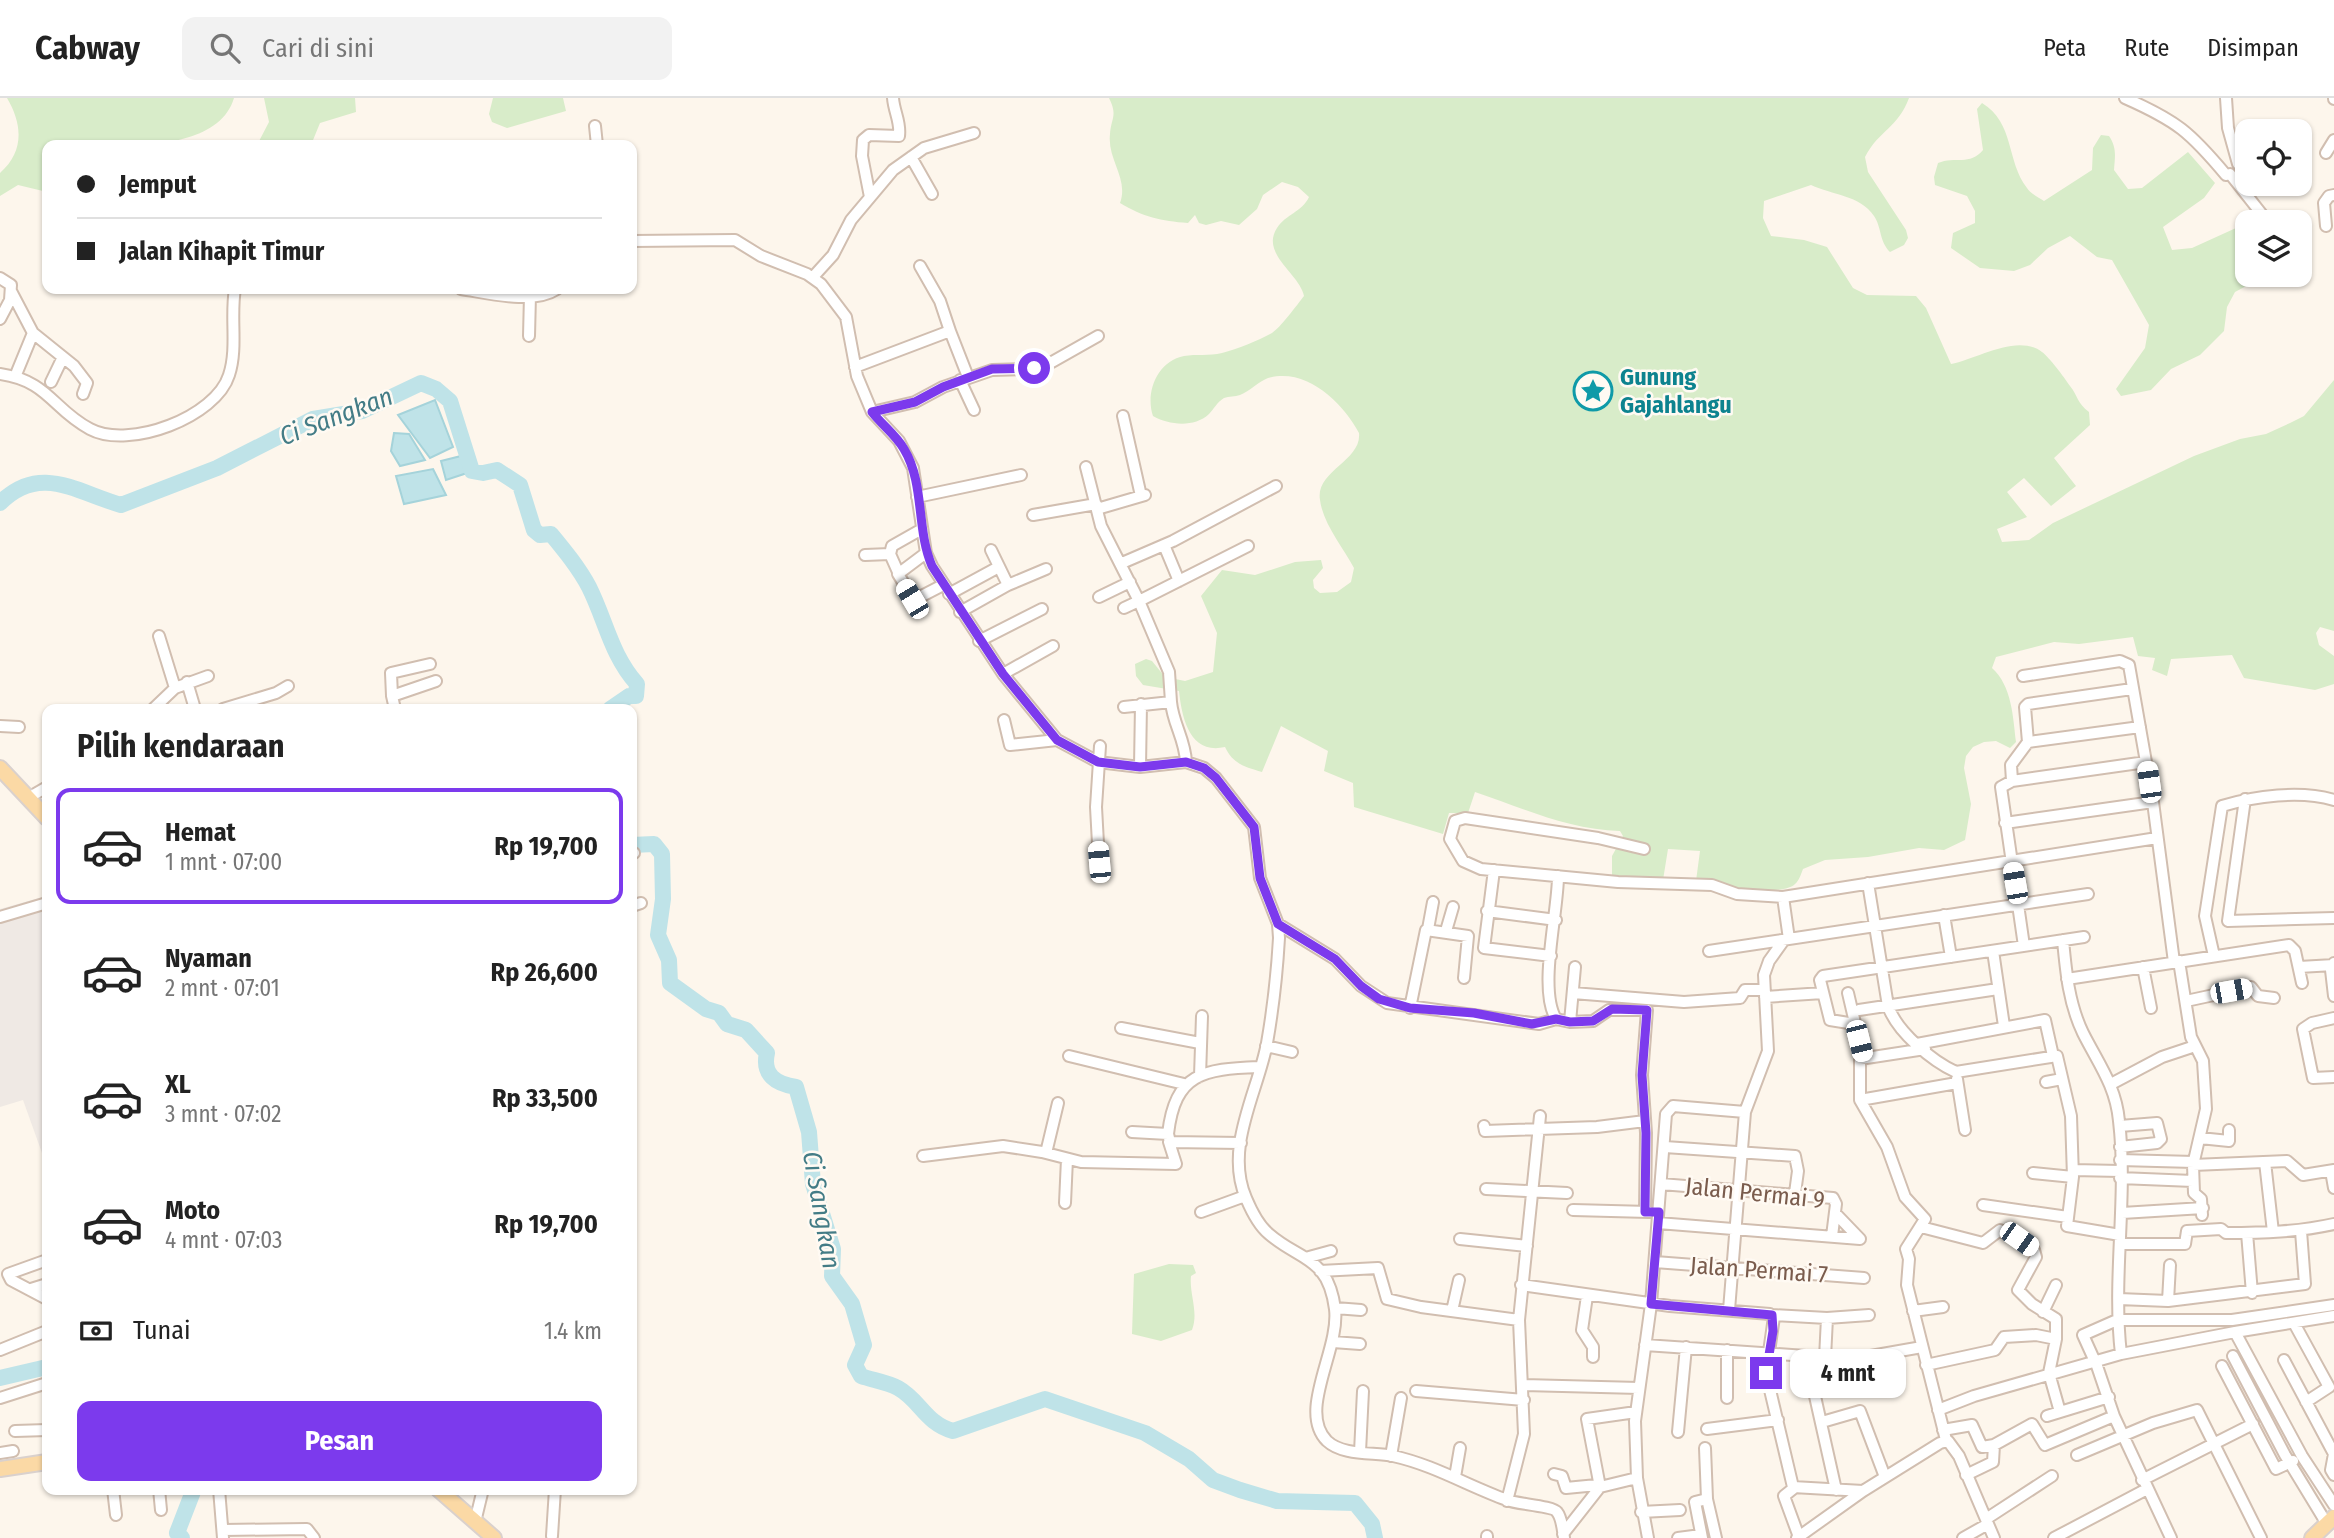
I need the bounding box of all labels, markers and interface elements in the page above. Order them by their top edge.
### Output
search box [182,17,672,80]
text: Cabway [35,28,140,68]
icon: search [206,29,244,67]
text: Cari di sini [262,33,374,64]
text: Peta [2043,34,2086,62]
text: Rute [2124,34,2169,62]
text: Disimpan [2207,34,2299,62]
map controls [2235,119,2312,287]
button: locate [2235,119,2312,196]
text: Jemput [119,169,196,200]
button: layers [2235,210,2312,287]
text: Jalan Kihapit Timur [119,236,324,267]
route start [1018,352,1050,384]
place label: Gunung Gajahlangu [1620,363,1732,419]
place icon: Gunung Gajahlangu [1572,370,1614,412]
water label: Ci Sangkan [275,381,397,452]
car [893,576,932,622]
text: Pilih kendaraan [77,727,285,765]
car [2136,760,2163,804]
icon: car [81,815,144,878]
text: Hemat [165,817,236,848]
text: Rp 19,700 [494,831,598,862]
car [1087,840,1112,884]
text: 1 mnt · 07:00 [165,848,282,876]
car [2002,860,2029,906]
icon: car [81,941,144,1004]
text: Nyaman [165,943,252,974]
text: Rp 26,600 [491,957,598,988]
text: 2 mnt · 07:01 [165,974,280,1002]
car [2209,977,2254,1005]
car [1844,1018,1875,1064]
icon: car [81,1067,144,1130]
text: XL [165,1069,191,1100]
text: Rp 33,500 [492,1083,598,1114]
text: 3 mnt · 07:02 [165,1100,281,1128]
water label: Ci Sangkan [796,1149,847,1271]
street label: Jalan Permai 9 [1684,1172,1826,1214]
icon: car [81,1193,144,1256]
text: Moto [165,1195,220,1226]
text: Rp 19,700 [494,1209,598,1240]
car [1996,1218,2043,1260]
text: 4 mnt · 07:03 [165,1226,282,1254]
street label: Jalan Permai 7 [1689,1251,1829,1289]
icon: cash [77,1312,115,1350]
text: Tunai [133,1315,191,1346]
text: 1.4 km [544,1317,602,1345]
callout: 4 mnt [1790,1348,1906,1398]
route end [1750,1357,1782,1389]
text: 4 mnt [1821,1359,1875,1387]
button: Pesan [77,1401,602,1481]

